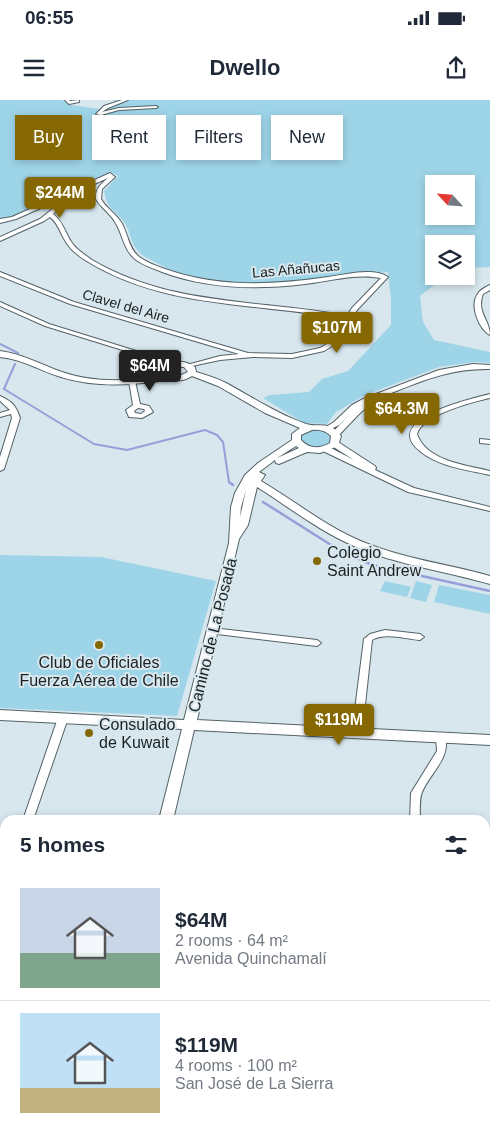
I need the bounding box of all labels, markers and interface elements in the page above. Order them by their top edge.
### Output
text: 06:55 [25,7,74,28]
icon: menu [20,54,48,82]
icon: share [442,54,470,82]
text: Dwello [210,55,280,80]
chip: Buy [15,115,82,160]
chip: Rent [92,115,166,160]
chip: Filters [176,115,261,160]
chip: New [271,115,343,160]
north arrow [425,175,475,225]
map controls [425,175,475,285]
pin: $244M [25,176,95,219]
text: $244M [36,184,84,201]
button: layers [425,235,475,285]
street label: Las Añañucas [251,257,341,281]
street label: Clavel del Aire [81,286,171,326]
pin: $107M [302,312,372,354]
text: $107M [313,319,361,336]
pin: $64M [120,350,180,392]
text: $64M [130,357,170,374]
pin: $64.3M [361,392,443,435]
text: $64.3M [375,400,429,417]
place label: Colegio Saint Andrew [327,544,422,579]
marker: Colegio Saint Andrew [311,555,323,567]
street label: Camino de La Posada [185,556,240,714]
marker: Club de Oficiales Fuerza Aérea de Chile [93,639,105,651]
place label: Club de Oficiales Fuerza Aérea de Chile [19,654,179,689]
pin: $119M [304,704,374,746]
text: $119M [315,711,363,728]
place label: Consulado de Kuwait [99,716,176,751]
marker: Consulado de Kuwait [83,727,95,739]
icon: filters [442,831,470,859]
text: 5 homes [20,833,105,856]
icon: home [60,908,120,968]
text: $64M [175,908,228,931]
text: 2 rooms · 64 m² [175,932,288,949]
text: Avenida Quinchamalí [175,950,327,967]
icon: home [60,1033,120,1093]
text: $119M [175,1033,238,1056]
text: 4 rooms · 100 m² [175,1057,297,1074]
text: San José de La Sierra [175,1075,333,1092]

